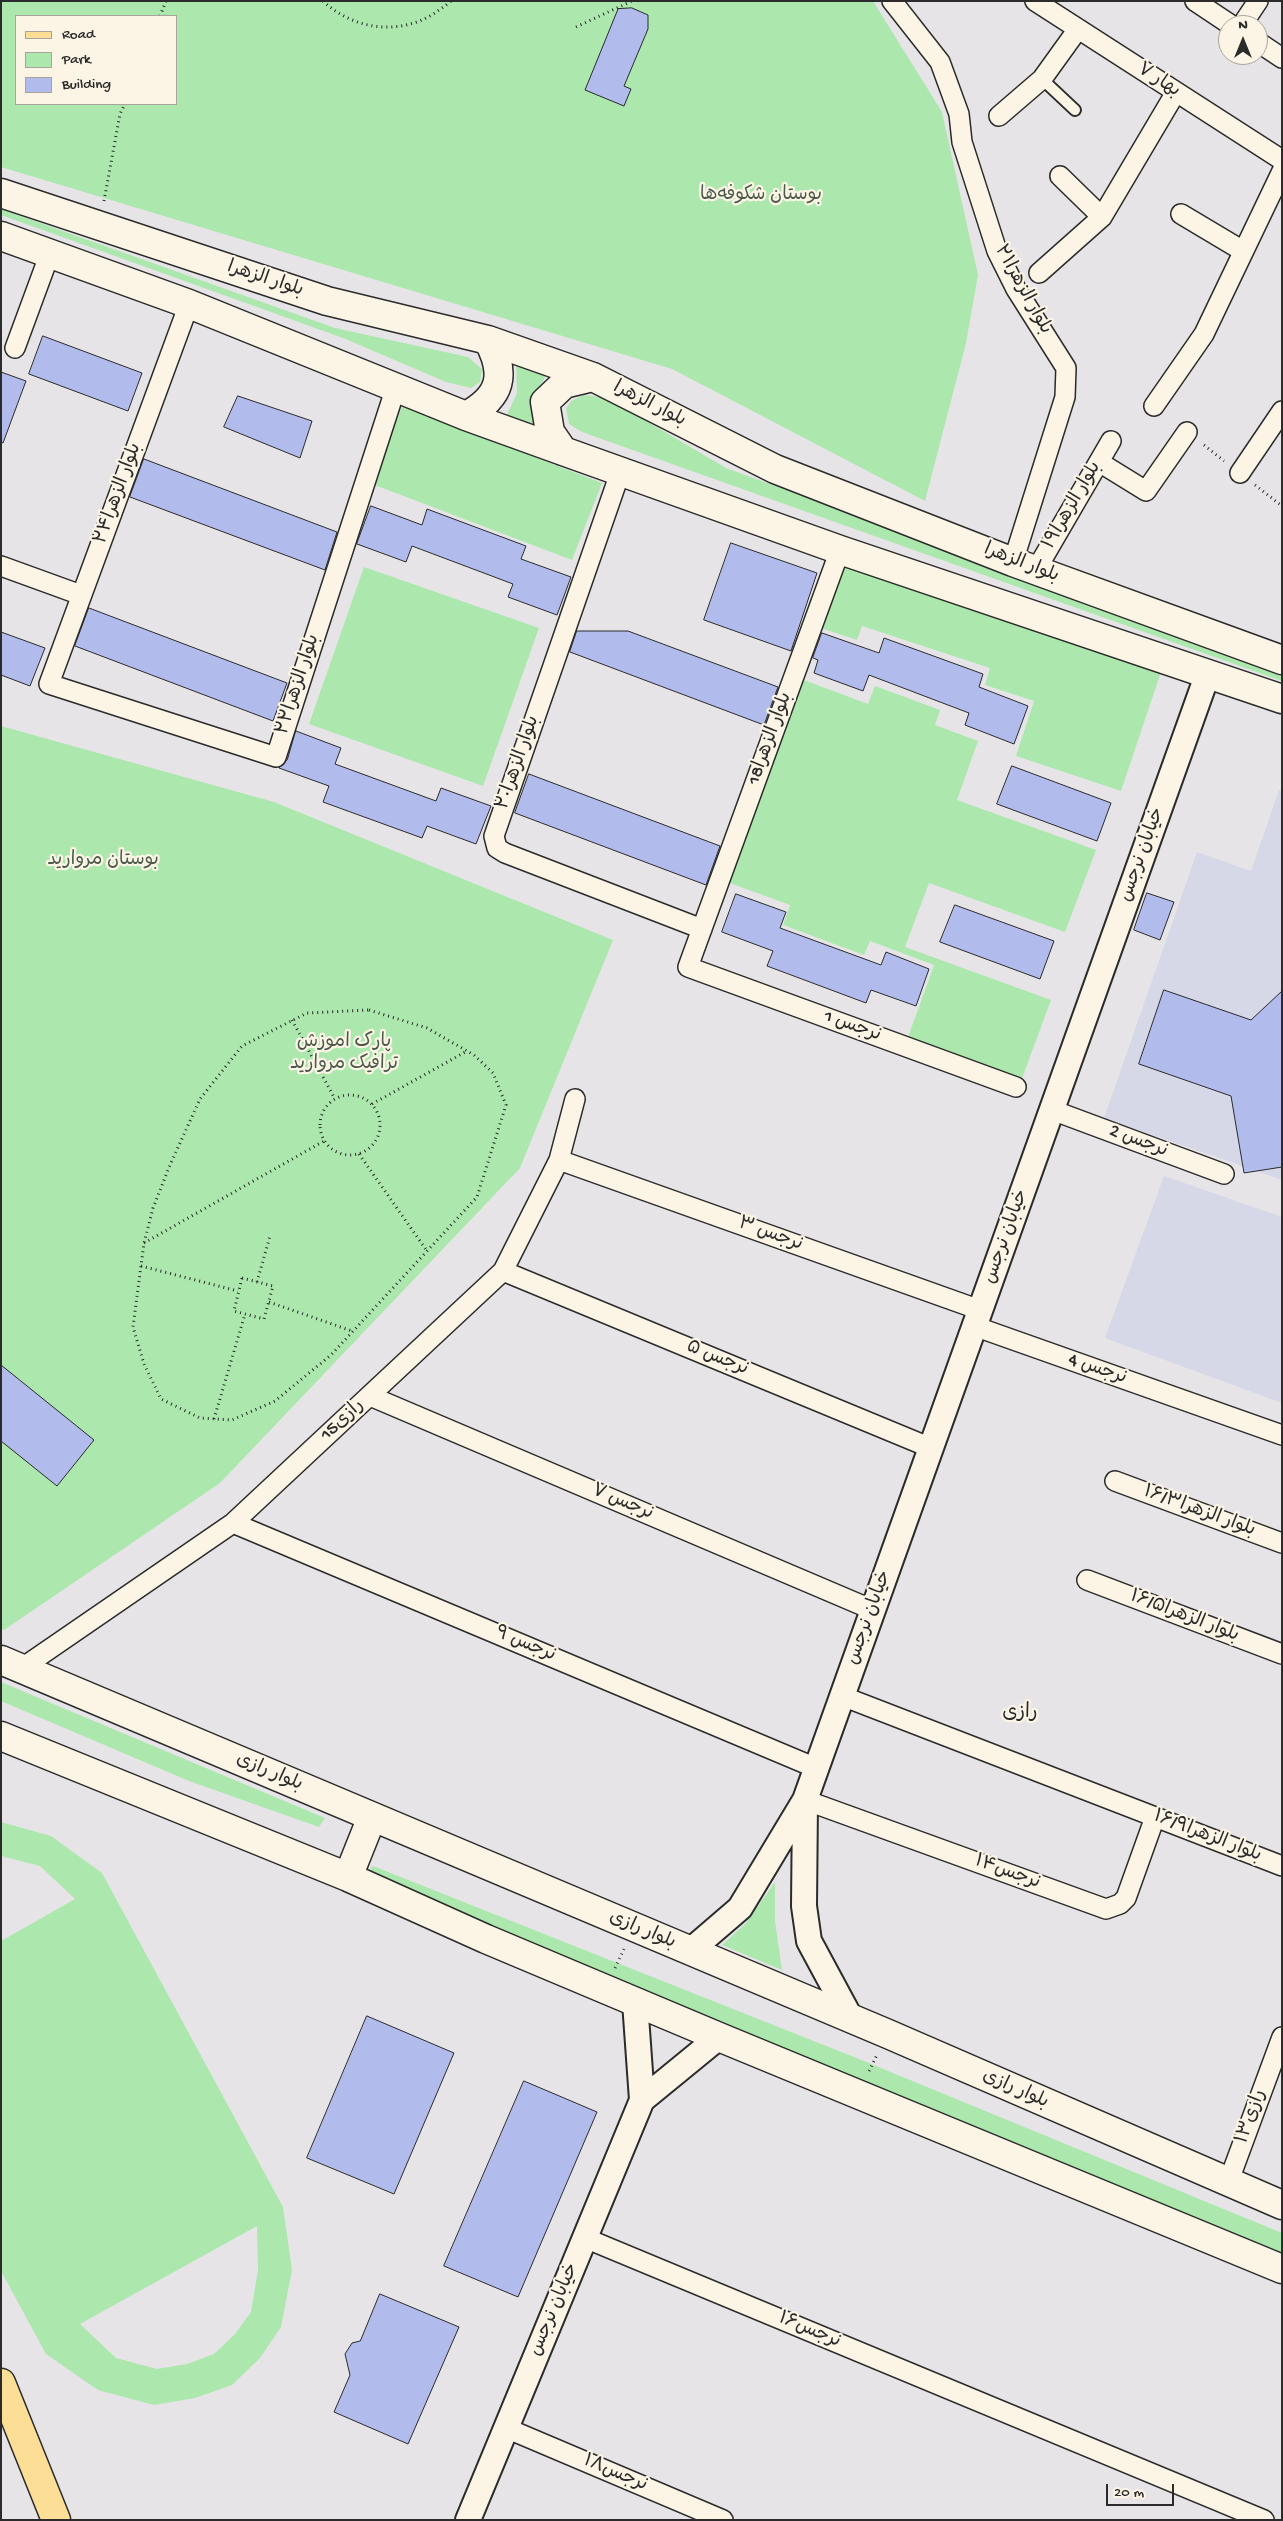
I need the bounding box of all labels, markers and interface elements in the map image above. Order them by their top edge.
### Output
legend [15,15,178,105]
north arrow [1218,15,1268,65]
text: N [1238,17,1248,34]
text: Road [62,26,95,44]
text: Park [62,51,91,69]
street label: بهار ۷ [1132,59,1184,103]
text: Building [62,76,111,94]
park label: بوستان شکوفه‌ها [700,185,822,207]
street label: بلوار الزهرا۲۱ [988,241,1056,339]
street label: بلوار الزهرا [224,257,306,303]
street label: بلوار الزهرا [609,377,689,433]
street label: بلوار الزهرا۲۴ [90,440,148,548]
street label: بلوار الزهرا۱۹ [1039,458,1107,554]
street label: بلوار الزهرا [980,539,1062,589]
street label: بلوار الزهرا۲۲ [272,632,326,738]
street label: 18بلوار الزهرا [744,690,798,788]
street label: بلوار الزهرا۲۰ [492,713,546,813]
street label: خیابان نرجس [1115,805,1171,905]
park label: بوستان مروارید [47,850,159,872]
street label: 1 نرجس [820,1006,884,1048]
park label: پارک اموزش ترافیک مروارید [290,1032,398,1076]
street label: 2 نرجس [1105,1120,1171,1164]
street label: خیابان نرجس [979,1187,1035,1287]
street label: نرجس ۳ [735,1213,805,1257]
street label: نرجس ۵ [683,1336,751,1382]
street label: 4 نرجس [1065,1349,1129,1391]
street label: 15رازی [316,1395,370,1447]
street label: نرجس ۷ [588,1480,656,1526]
street label: بلوار الزهرا۱۶/۳ [1140,1481,1258,1543]
street label: خیابان نرجس [842,1568,898,1668]
street label: بلوار الزهرا۱۶/۵ [1126,1586,1242,1648]
street label: نرجس ۹ [491,1622,559,1668]
district label: رازی [1002,1702,1038,1726]
street label: بلوار رازی [232,1749,306,1797]
street label: بلوار الزهرا۱۶/۹ [1150,1806,1264,1868]
street label: نرجس۱۴ [971,1851,1043,1895]
street label: بلوار رازی [605,1907,679,1955]
street label: بلوار رازی [978,2065,1052,2115]
street label: رازی۱۳ [1232,2087,1272,2147]
street label: خیابان نرجس [525,2260,585,2360]
street label: نرجس۱۶ [774,2308,844,2354]
street label: نرجس۱۸ [580,2450,650,2498]
scale bar [1108,2474,1176,2506]
text: 20 m [1114,2484,1144,2502]

